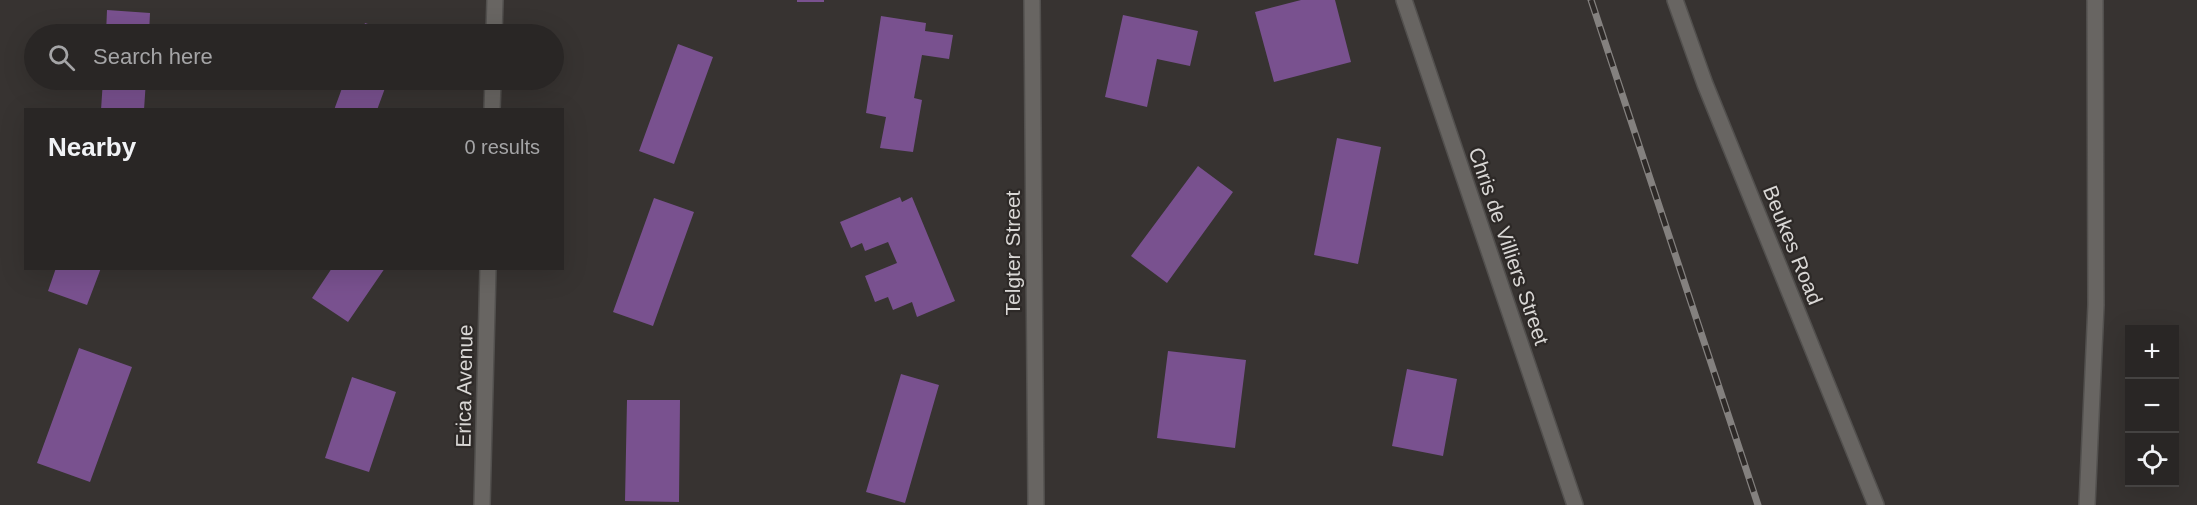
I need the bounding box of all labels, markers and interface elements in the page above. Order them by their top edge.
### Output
search box [24,24,564,90]
icon: search [45,41,78,74]
text: Search here [93,44,213,69]
text: Nearby [48,132,136,162]
text: 0 results [464,136,540,158]
street label: Chris de Villiers Street [1464,144,1554,348]
street label: Beukes Road [1759,182,1827,308]
street label: Telgter Street [1001,190,1024,315]
street label: Erica Avenue [451,324,477,448]
map controls [2125,325,2179,487]
button: + [2125,325,2179,379]
button: − [2125,379,2179,433]
button: locate [2125,433,2179,487]

